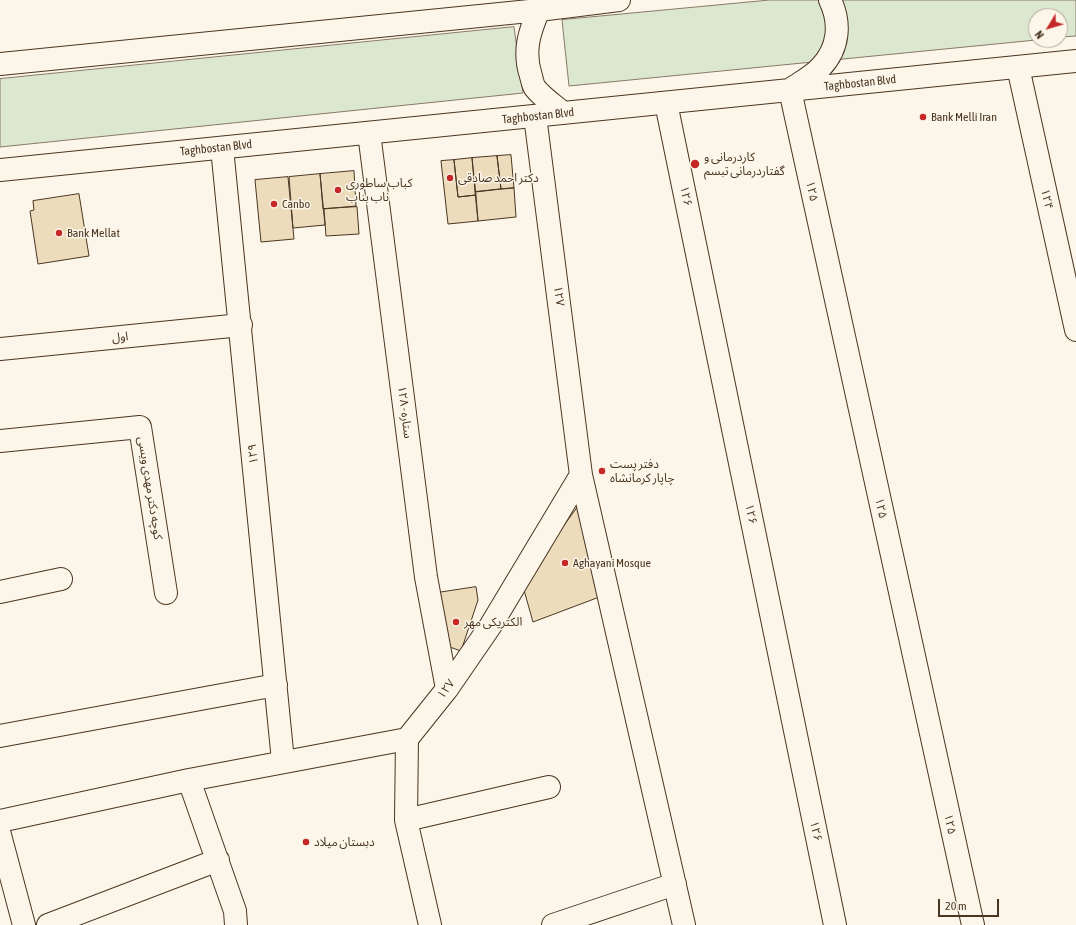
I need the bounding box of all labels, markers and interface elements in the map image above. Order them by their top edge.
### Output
north arrow [1028,8,1068,48]
text: N [1033,29,1046,41]
street label: Taghbostan Blvd [823,72,897,94]
street label: Taghbostan Blvd [501,105,575,127]
place label: Bank Melli Iran [931,110,997,124]
marker: Bank Melli Iran [918,112,928,122]
street label: Taghbostan Blvd [179,137,253,159]
place label: کاردرمانی و گفتاردرمانی تبسم [704,150,785,178]
marker: کاردرمانی و گفتاردرمانی تبسم [689,158,701,170]
place label: دکتر احمد صادقی [458,171,539,185]
marker: دکتر احمد صادقی [445,173,455,183]
place label: کباب ساطوری ناب بناب [346,176,412,204]
street label: ۱۲۵ [803,179,821,203]
street label: ۱۲۶ [677,184,695,208]
marker: کباب ساطوری ناب بناب [333,185,343,195]
street label: ۱۲۴ [1038,187,1056,211]
place label: Canbo [282,197,310,211]
marker: Canbo [269,199,279,209]
place label: Bank Mellat [67,226,120,240]
marker: Bank Mellat [54,228,64,238]
street label: ۱۲۷ [551,285,567,307]
street label: اول [111,329,129,345]
street label: ۱۲۸ - ستاره [395,385,415,439]
street label: کوچه دکتر مهدی ویسی [135,435,165,541]
street label: ۱۲۹ [245,443,261,465]
place label: دفتر پست چاپار کرمانشاه [610,457,674,485]
marker: دفتر پست چاپار کرمانشاه [597,466,607,476]
street label: ۱۲۵ [872,496,890,520]
street label: ۱۲۶ [742,502,760,526]
place label: Aghayani Mosque [573,556,651,570]
marker: Aghayani Mosque [560,558,570,568]
place label: الکتریکی مهر [464,615,522,629]
marker: الکتریکی مهر [451,617,461,627]
street label: ۱۲۷ [434,676,458,702]
street label: ۱۲۵ [941,812,959,836]
street label: ۱۲۶ [807,819,825,843]
place label: دبستان میلاد [314,835,375,849]
marker: دبستان میلاد [301,837,311,847]
scale bar [940,891,1001,917]
text: 20 m [945,899,967,913]

